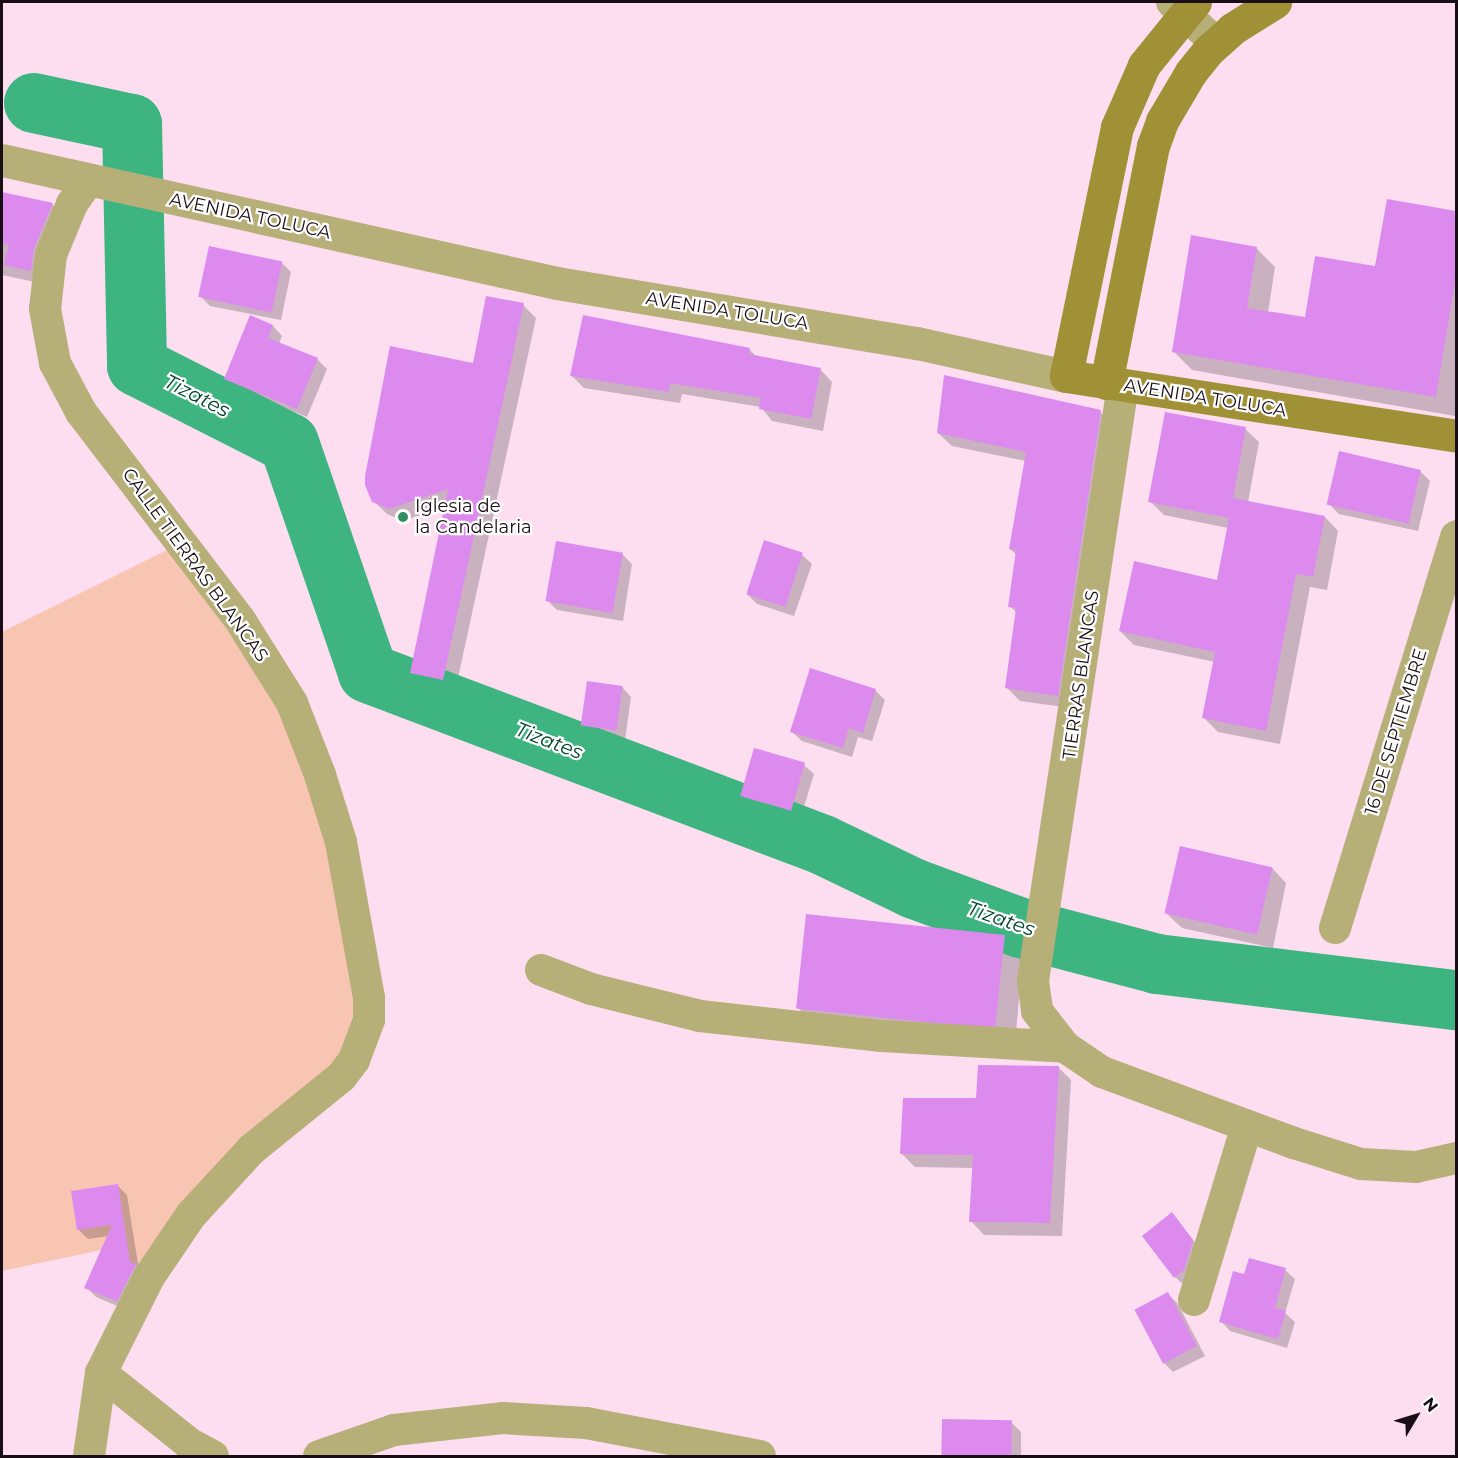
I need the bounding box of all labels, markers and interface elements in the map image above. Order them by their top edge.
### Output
street label: AVENIDA TOLUCA [167,188,333,244]
street label: AVENIDA TOLUCA [644,287,810,335]
water label: Tizates [160,369,234,423]
street label: AVENIDA TOLUCA [1122,374,1288,422]
street label: CALLE TIERRAS BLANCAS [117,464,273,666]
place label: Iglesia de la Candelaria [415,496,532,538]
marker: Iglesia de la Candelaria [396,510,410,524]
street label: TIERRAS BLANCAS [1058,589,1104,761]
street label: 16 DE SEPTIEMBRE [1360,646,1432,818]
water label: Tizates [512,717,586,765]
water label: Tizates [964,896,1038,942]
north arrow [1386,1386,1446,1446]
text: N [1419,1394,1442,1416]

